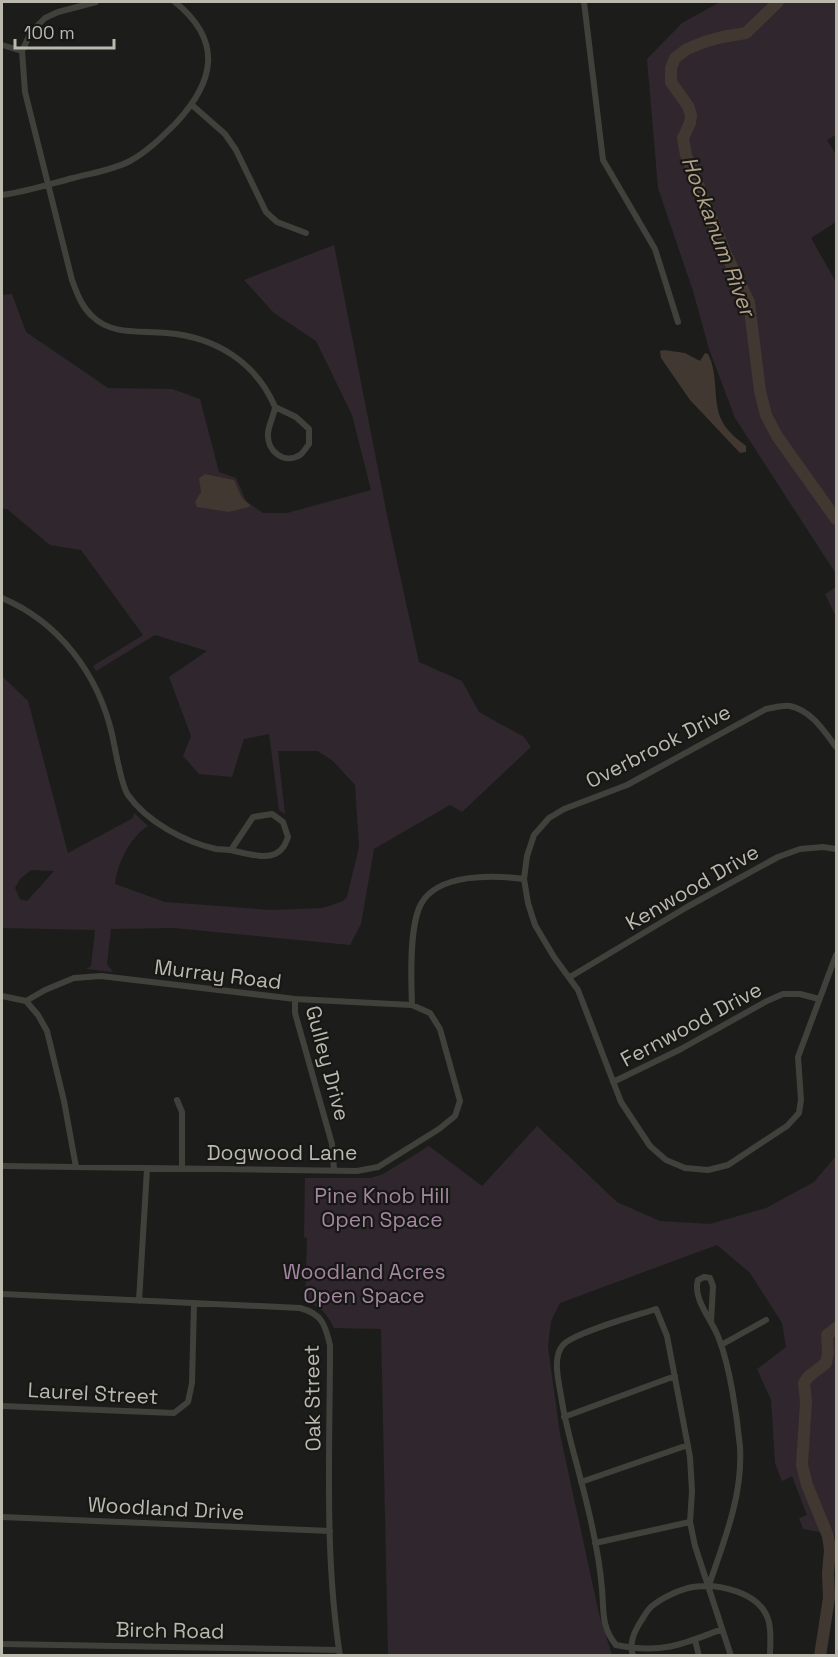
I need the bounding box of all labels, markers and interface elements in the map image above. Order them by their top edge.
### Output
scale bar [15,12,114,50]
text: 100 m [24,21,75,44]
water label: Hockanum River [676,152,763,322]
street label: Overbrook Drive [581,698,735,794]
street label: Kenwood Drive [621,838,763,936]
street label: Murray Road [153,953,283,995]
street label: Fernwood Drive [616,975,766,1073]
street label: Gulley Drive [300,1003,356,1123]
street label: Dogwood Lane [207,1139,357,1166]
park label: Pine Knob Hill Open Space [314,1182,450,1233]
park label: Woodland Acres Open Space [282,1258,446,1309]
street label: Oak Street [298,1344,326,1452]
street label: Laurel Street [27,1376,159,1410]
street label: Woodland Drive [87,1490,245,1526]
street label: Birch Road [115,1616,225,1644]

